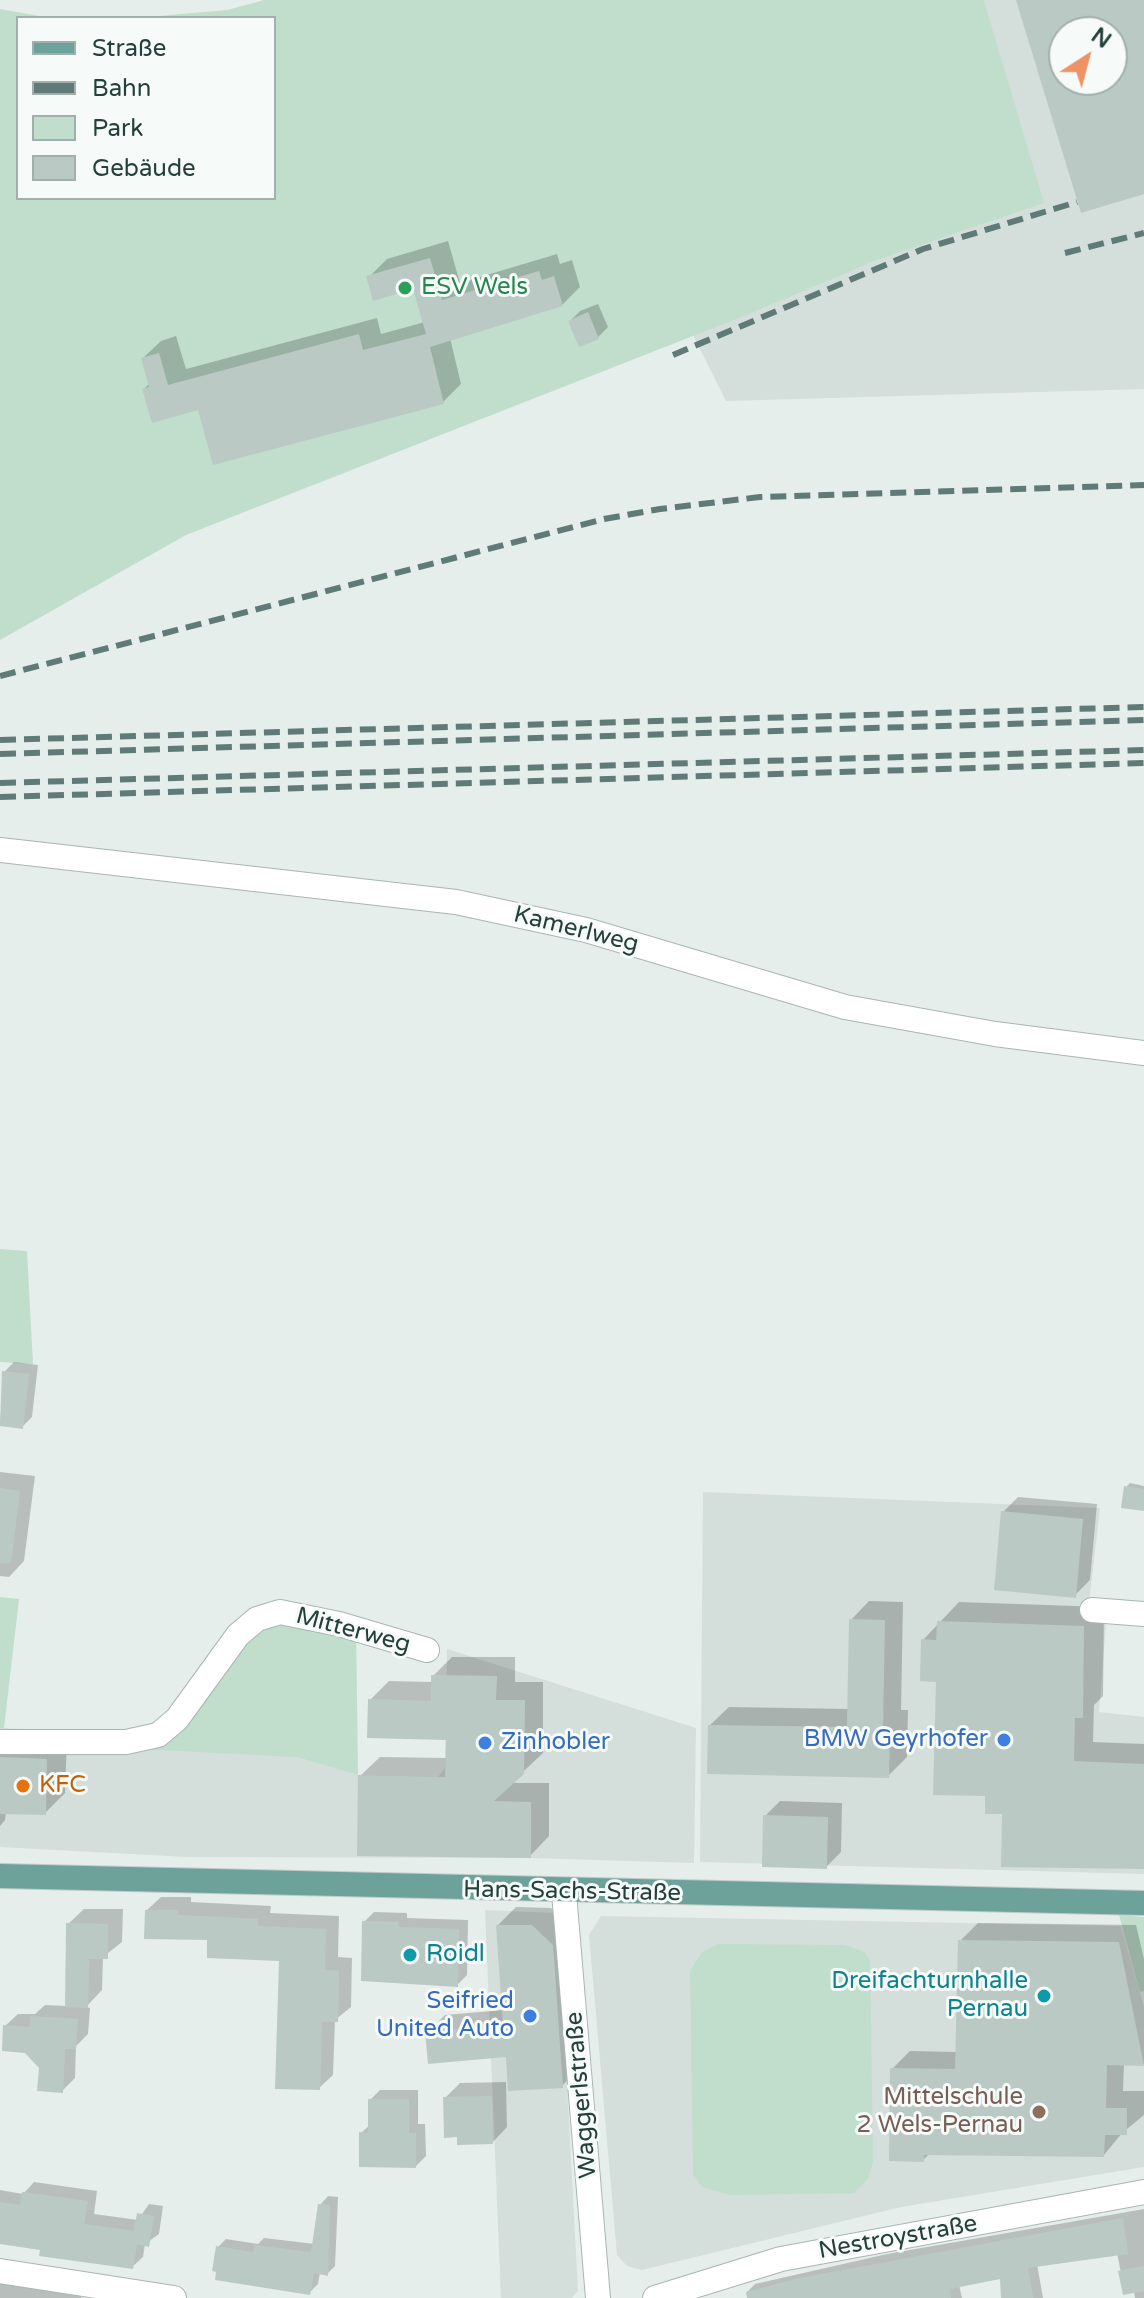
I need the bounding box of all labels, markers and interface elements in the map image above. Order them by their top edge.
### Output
legend [16,16,276,200]
north arrow [1048,16,1128,96]
text: N [1086,22,1116,54]
text: Straße [92,34,166,63]
text: Bahn [92,74,151,103]
text: Park [92,114,143,143]
text: Gebäude [92,154,196,183]
place label: ESV Wels [421,274,528,302]
marker: ESV Wels [396,279,414,297]
street label: Kamerlweg [510,901,642,959]
street label: Mitterweg [293,1602,413,1660]
place label: BMW Geyrhofer [804,1726,988,1754]
place label: Zinhobler [501,1729,610,1757]
marker: BMW Geyrhofer [995,1731,1013,1749]
marker: Zinhobler [476,1734,494,1752]
place label: KFC [39,1772,86,1800]
marker: KFC [14,1777,32,1795]
street label: Hans-Sachs-Straße [463,1876,681,1908]
place label: Roidl [426,1941,485,1969]
marker: Roidl [401,1946,419,1964]
place label: Dreifachturnhalle Pernau [831,1968,1028,2024]
marker: Dreifachturnhalle Pernau [1035,1987,1053,2005]
place label: Seifried United Auto [376,1988,514,2044]
marker: Seifried United Auto [521,2007,539,2025]
street label: Waggerlstraße [560,2010,604,2180]
place label: Mittelschule 2 Wels-Pernau [856,2084,1023,2140]
marker: Mittelschule 2 Wels-Pernau [1030,2103,1048,2121]
street label: Nestroystraße [816,2210,980,2266]

